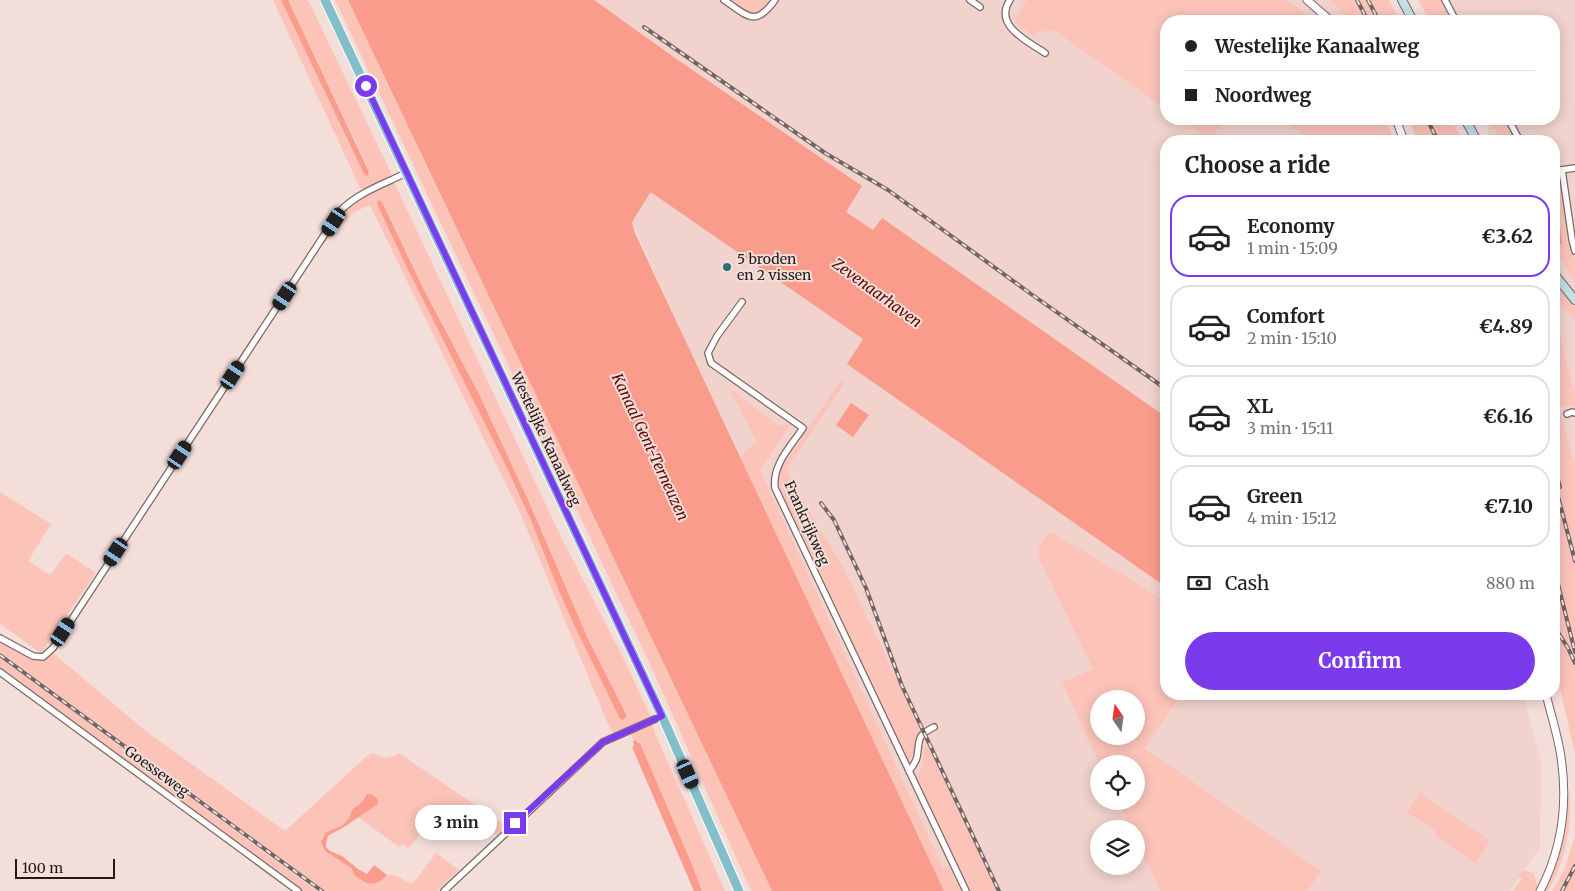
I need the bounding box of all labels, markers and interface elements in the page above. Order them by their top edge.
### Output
text: Westelijke Kanaalweg [1215,34,1419,58]
route start [355,75,377,97]
text: Noordweg [1215,83,1311,107]
text: Choose a ride [1185,151,1330,179]
car [319,205,348,239]
icon: car [1187,214,1232,259]
text: Economy [1247,214,1335,238]
text: €3.62 [1481,224,1533,248]
text: 1 min · 15:09 [1247,238,1338,258]
place label: 5 broden en 2 vissen [737,250,811,284]
water label: Zevenaarhaven [828,253,926,331]
marker: 5 broden en 2 vissen [721,261,733,273]
car [270,279,299,313]
icon: car [1187,304,1232,349]
text: Comfort [1247,304,1325,328]
text: €4.89 [1479,314,1533,338]
text: 2 min · 15:10 [1247,328,1337,348]
car [218,358,247,392]
street label: Westelijke Kanaalweg [507,368,585,509]
water label: Kanaal Gent-Terneuzen [608,369,693,523]
icon: car [1187,394,1232,439]
text: XL [1247,394,1273,418]
text: €6.16 [1483,404,1533,428]
text: 3 min · 15:11 [1247,418,1334,438]
car [165,438,194,472]
street label: Frankrijkweg [780,478,834,569]
icon: car [1187,484,1232,529]
text: Green [1247,484,1303,508]
text: €7.10 [1484,494,1533,518]
text: 4 min · 15:12 [1247,508,1337,528]
car [101,535,130,569]
icon: cash [1185,569,1213,597]
text: Cash [1225,571,1269,595]
text: 880 m [1486,573,1535,593]
car [48,615,77,649]
button: Confirm [1185,632,1535,690]
north arrow [1090,690,1145,745]
map controls [1090,690,1145,875]
street label: Goesseweg [121,742,193,801]
button: locate [1090,755,1145,810]
car [675,757,700,791]
callout: 3 min [415,806,498,840]
text: 3 min [433,812,479,832]
route end [504,812,526,834]
button: layers [1090,820,1145,875]
scale bar [15,856,115,879]
text: 100 m [22,859,63,877]

